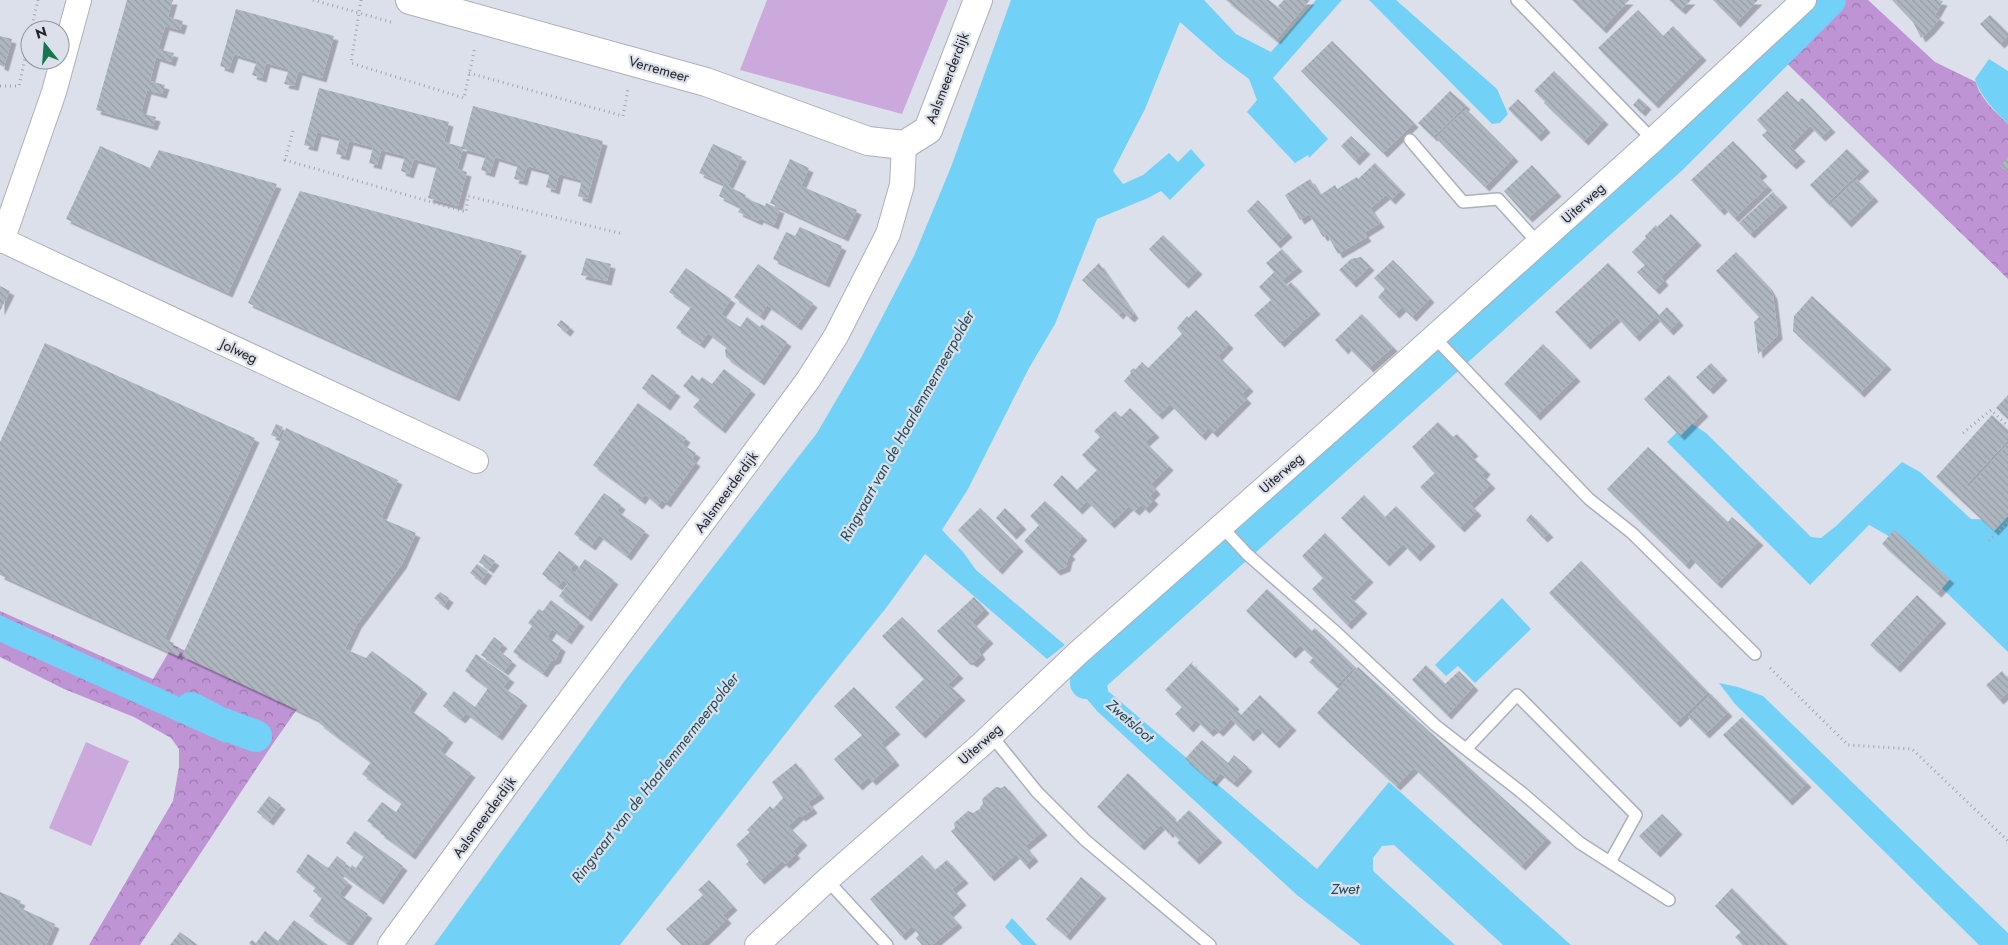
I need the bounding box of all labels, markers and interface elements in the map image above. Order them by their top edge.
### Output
north arrow [20,20,70,70]
text: N [33,21,49,44]
street label: Aalsmeerderdijk [920,29,974,127]
street label: Verremeer [626,51,692,87]
street label: Uiterweg [1557,178,1609,228]
water label: Ringvaart van de Haarlemmermeerpolder [834,306,980,545]
street label: Jolweg [215,333,261,368]
street label: Aalsmeerderdijk [690,447,763,537]
street label: Uiterweg [1255,448,1307,498]
water label: Ringvaart van de Haarlemmermeerpolder [566,668,745,888]
water label: Zwetsloot [1101,694,1160,749]
street label: Uiterweg [954,719,1006,769]
street label: Aalsmeerderdijk [448,772,521,862]
water label: Zwet [1330,878,1360,900]

